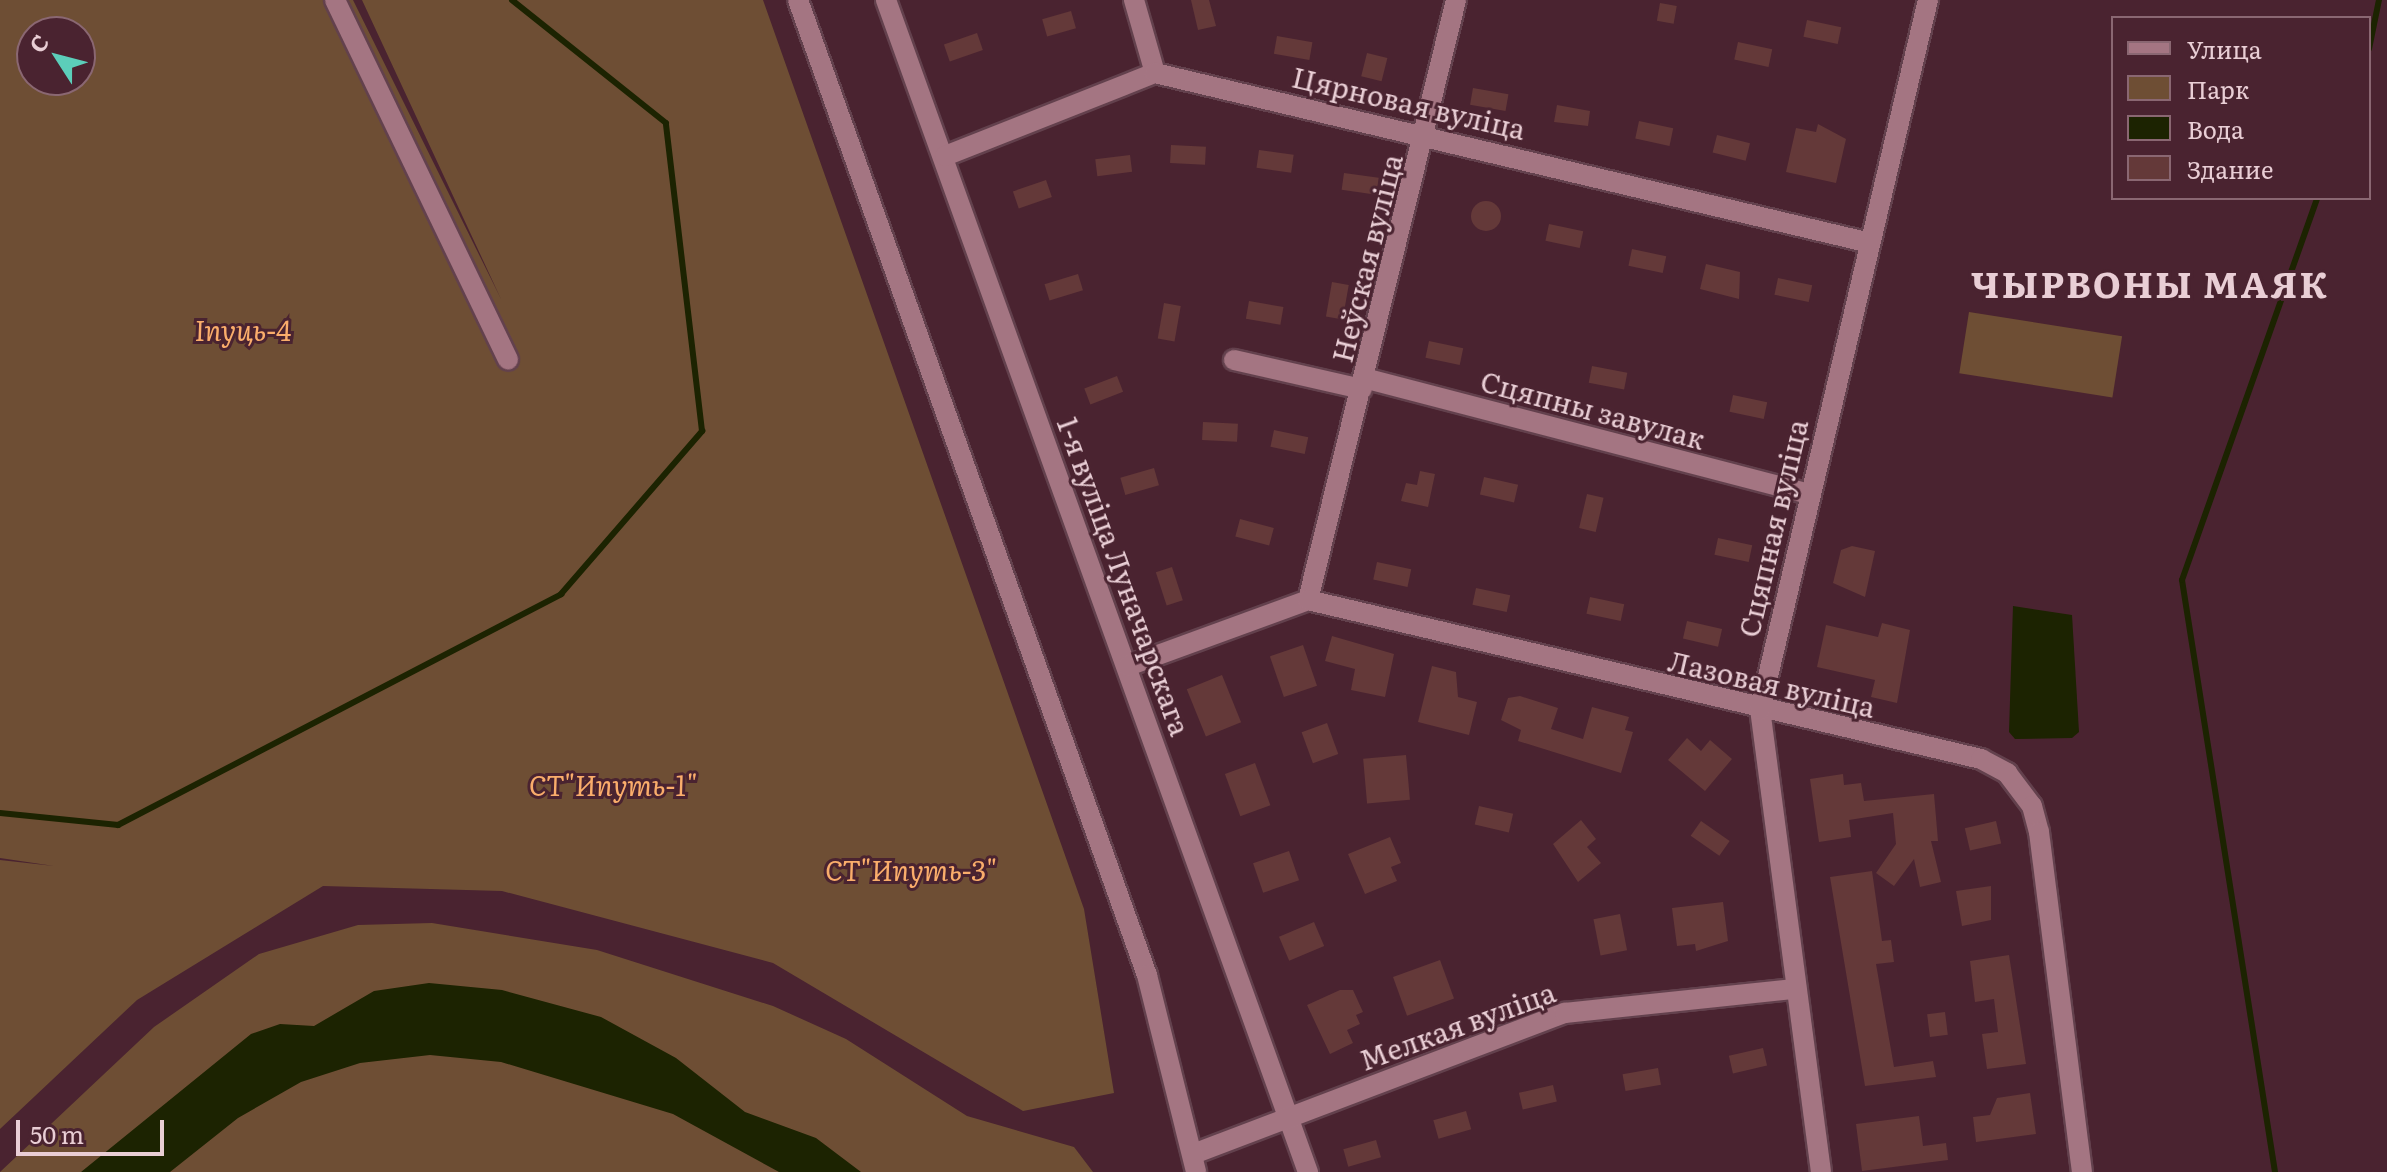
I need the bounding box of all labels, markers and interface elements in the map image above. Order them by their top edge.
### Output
north arrow [16,16,96,96]
legend [2111,16,2371,200]
text: С [20,27,56,59]
text: Улица [2187,31,2262,66]
street label: Цярновая вуліца [1289,59,1529,145]
text: Парк [2187,71,2249,106]
text: Вода [2187,111,2244,146]
street label: Неўская вуліца [1324,150,1408,366]
text: Здание [2187,151,2273,186]
district label: ЧЫРВОНЫ МАЯК [1971,261,2329,305]
park label: Іпуць-4 [195,312,291,346]
street label: Сцяпны завулак [1477,363,1709,455]
street label: 1-я вуліца Луначарскага [1052,412,1198,740]
street label: Сцяпная вуліца [1731,416,1813,640]
street label: Лазовая вуліца [1665,643,1879,723]
park label: СТ"Ипуть-1" [529,767,697,801]
park label: СТ"Ипуть-3" [825,852,997,886]
street label: Мелкая вуліца [1355,974,1559,1076]
scale bar [20,1104,168,1154]
text: 50 m [30,1116,84,1151]

